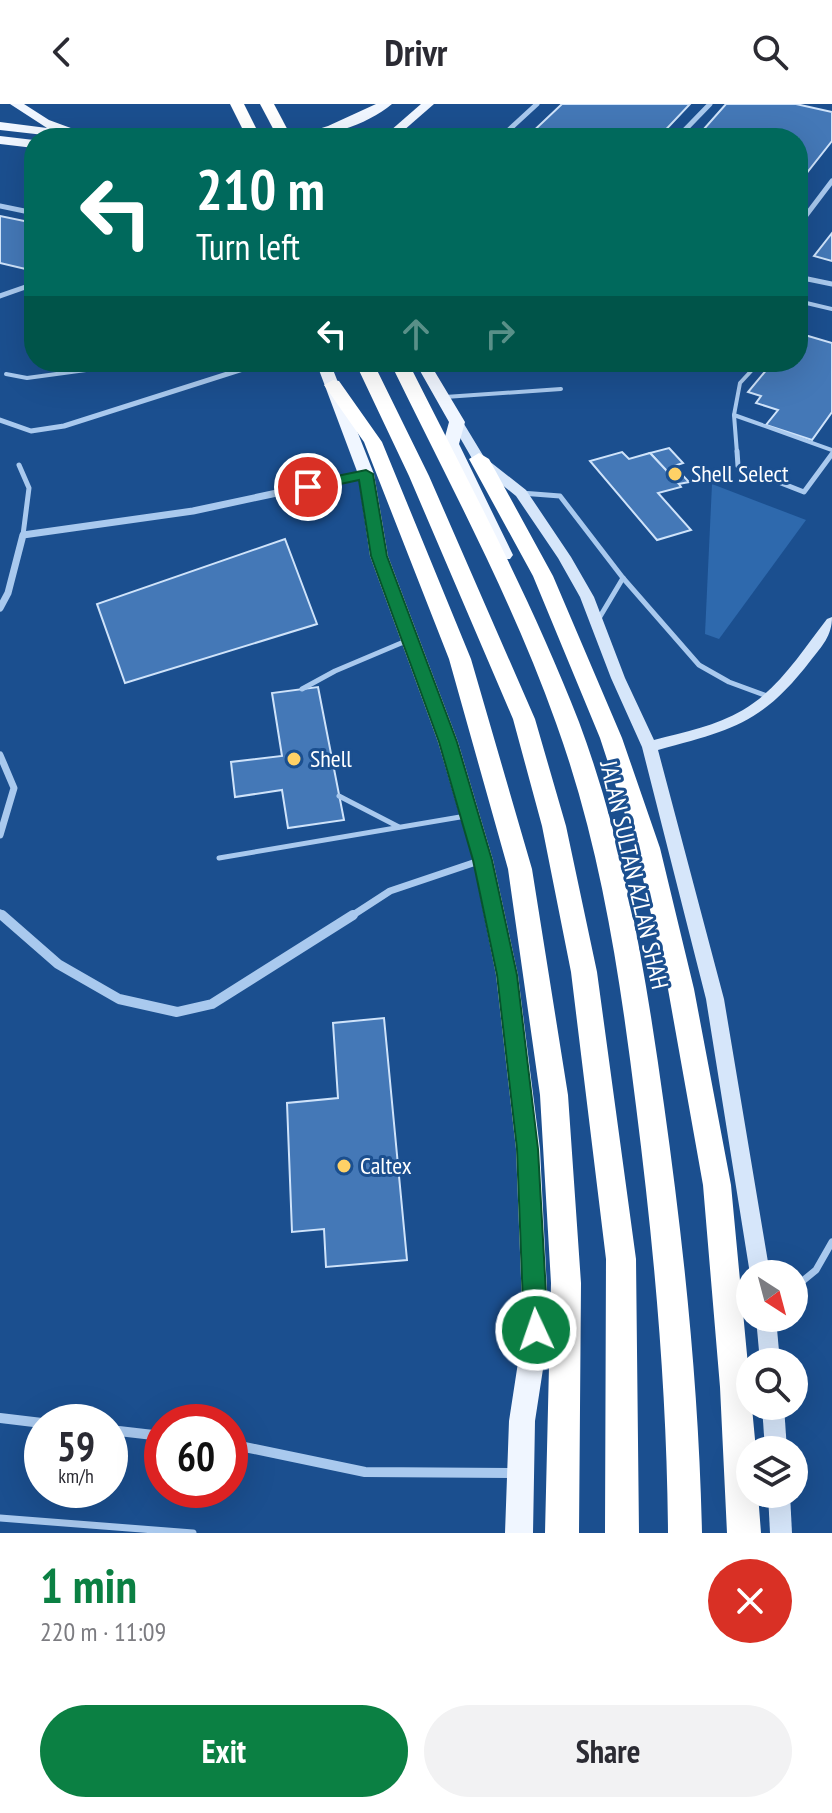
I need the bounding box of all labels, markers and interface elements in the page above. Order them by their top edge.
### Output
text: Drivr [385,29,447,76]
icon: back [40,30,84,74]
icon: search [748,30,792,74]
text: 210 m [196,153,325,225]
icon: left [64,160,168,264]
text: Turn left [196,223,300,270]
icon: left [310,312,354,356]
icon: ahead [394,312,438,356]
icon: right [478,312,522,356]
pin [274,453,342,521]
place label: Shell Select [691,458,789,489]
icon: arrive [286,465,330,509]
marker: Shell Select [666,465,684,483]
place label: Shell [310,743,352,774]
marker: Shell [285,750,303,768]
street label: JALAN SULTAN AZLAN SHAH [593,757,676,992]
place label: Caltex [360,1150,412,1181]
marker: Caltex [335,1157,353,1175]
north arrow [736,1260,808,1332]
map controls [736,1260,808,1508]
position arrow [494,1288,578,1372]
button: search [736,1348,808,1420]
speed limit sign: 60 [144,1404,248,1508]
text: 59 [57,1420,95,1472]
button: layers [736,1436,808,1508]
text: km/h [58,1463,94,1489]
text: 1 min [40,1554,137,1616]
button: close [708,1559,792,1643]
text: 220 m · 11:09 [40,1615,166,1648]
button: Exit [40,1705,408,1797]
button: Share [424,1705,792,1797]

